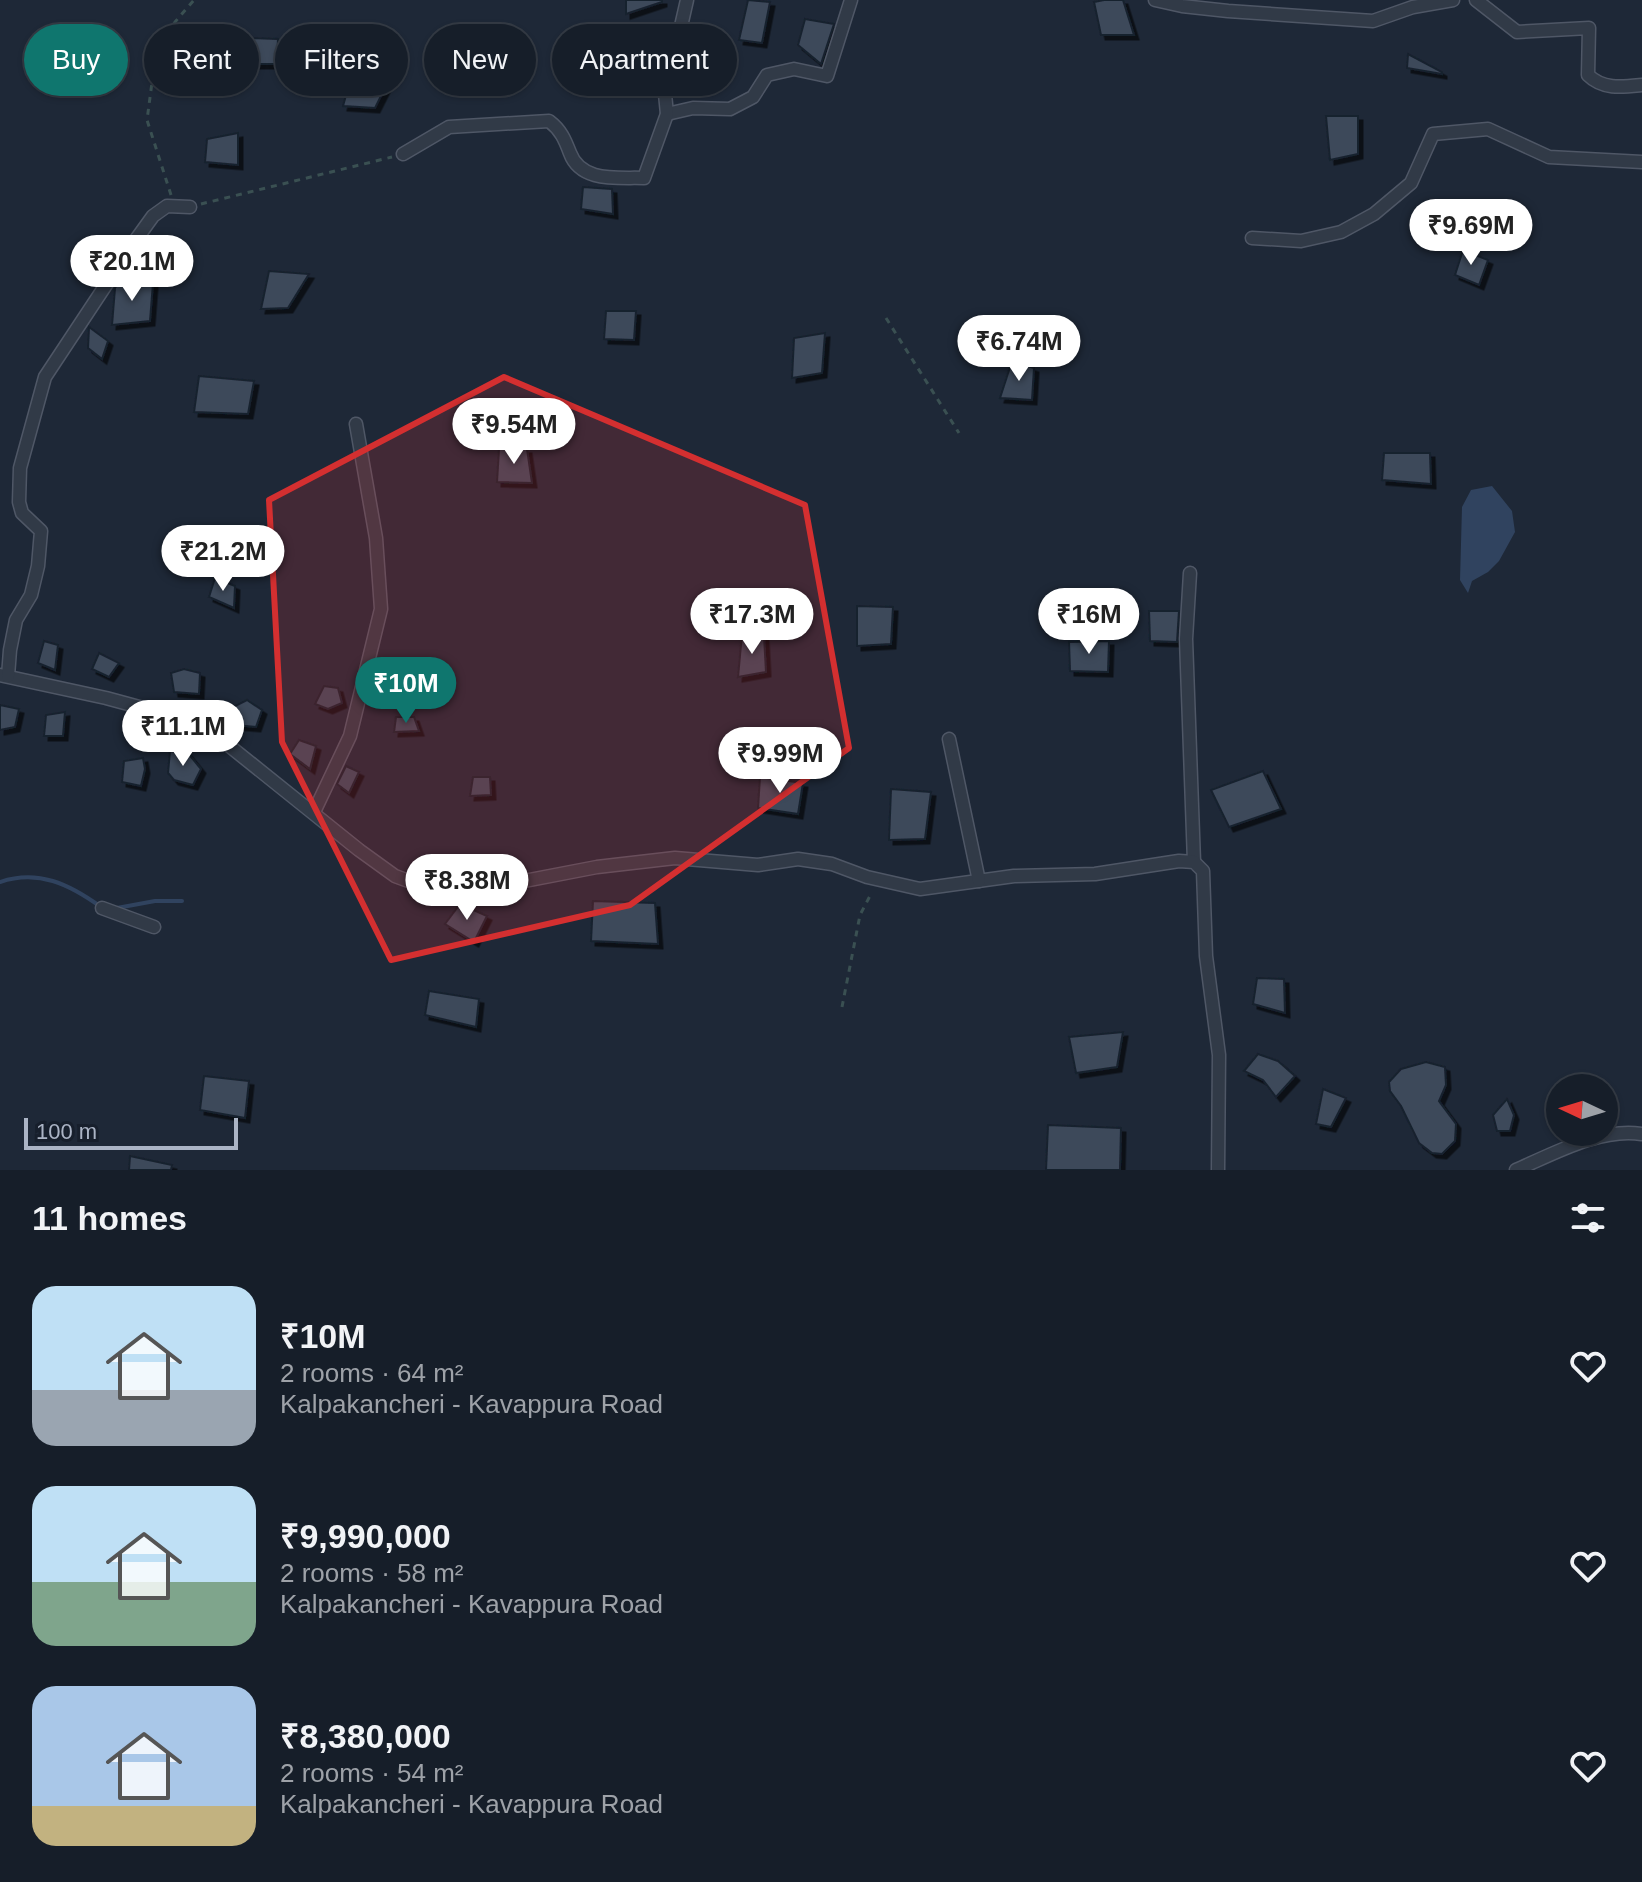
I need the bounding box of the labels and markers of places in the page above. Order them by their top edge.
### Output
pin: ₹9.69M [1406,199,1536,267]
pin: ₹20.1M [67,235,197,303]
pin: ₹6.74M [954,315,1084,383]
pin: ₹9.54M [449,398,579,466]
pin: ₹21.2M [158,525,288,593]
pin: ₹17.3M [687,588,817,656]
pin: ₹16M [1042,588,1136,656]
pin: ₹10M [359,657,453,725]
pin: ₹11.1M [118,700,248,768]
pin: ₹9.99M [715,727,845,795]
pin: ₹8.38M [402,854,532,922]

